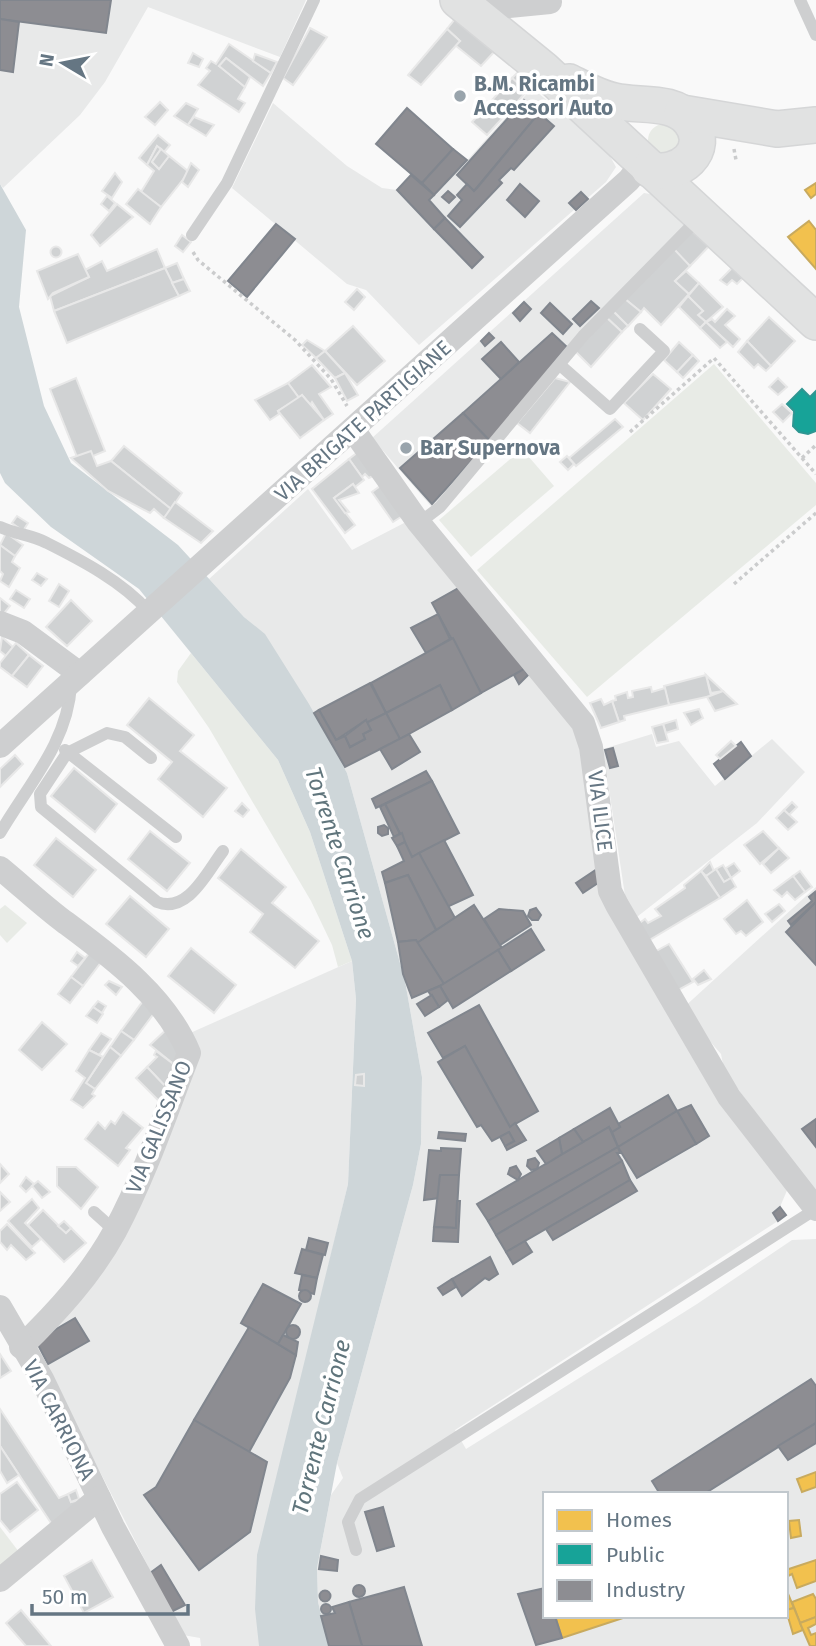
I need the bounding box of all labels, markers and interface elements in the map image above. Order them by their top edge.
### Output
north arrow [28,28,98,98]
text: N [34,52,59,68]
place label: B.M. Ricambi Accessori Auto [473,71,613,121]
marker: B.M. Ricambi Accessori Auto [452,88,468,104]
street label: VIA BRIGATE PARTIGIANE [269,335,457,507]
place label: Bar Supernova [420,435,560,461]
marker: Bar Supernova [398,440,414,456]
water label: Torrente Carrione [299,763,381,943]
street label: VIA ILICE [582,769,618,853]
street label: VIA GALISSANO [121,1057,197,1197]
water label: Torrente Carrione [286,1337,356,1517]
street label: VIA CARRIONA [18,1355,100,1485]
legend [543,1492,788,1618]
text: Homes [606,1507,672,1533]
text: Public [606,1542,664,1568]
scale bar [32,1572,187,1616]
text: Industry [606,1577,686,1603]
text: 50 m [42,1584,88,1610]

